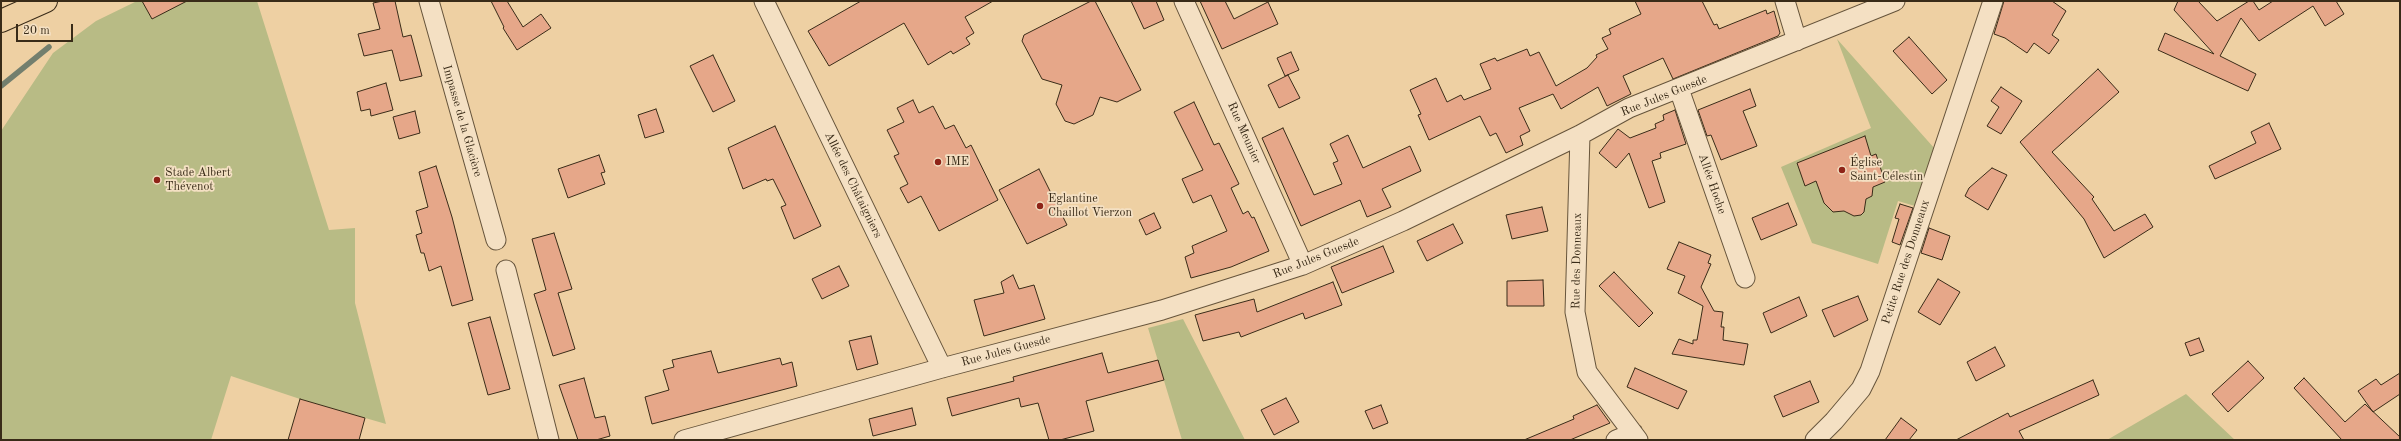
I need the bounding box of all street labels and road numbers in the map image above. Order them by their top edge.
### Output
street label: Impasse de la Glacière [439,63,485,179]
street label: Rue Jules Guesde [1619,72,1709,120]
street label: Rue Meunier [1224,100,1264,166]
street label: Allée des Châtaigniers [821,130,885,240]
street label: Allée Hoche [1695,152,1729,216]
street label: Petite Rue des Donneaux [1879,198,1933,326]
street label: Rue des Donneaux [1569,213,1585,309]
street label: Rue Jules Guesde [1271,234,1361,282]
street label: Rue Jules Guesde [960,332,1052,370]

